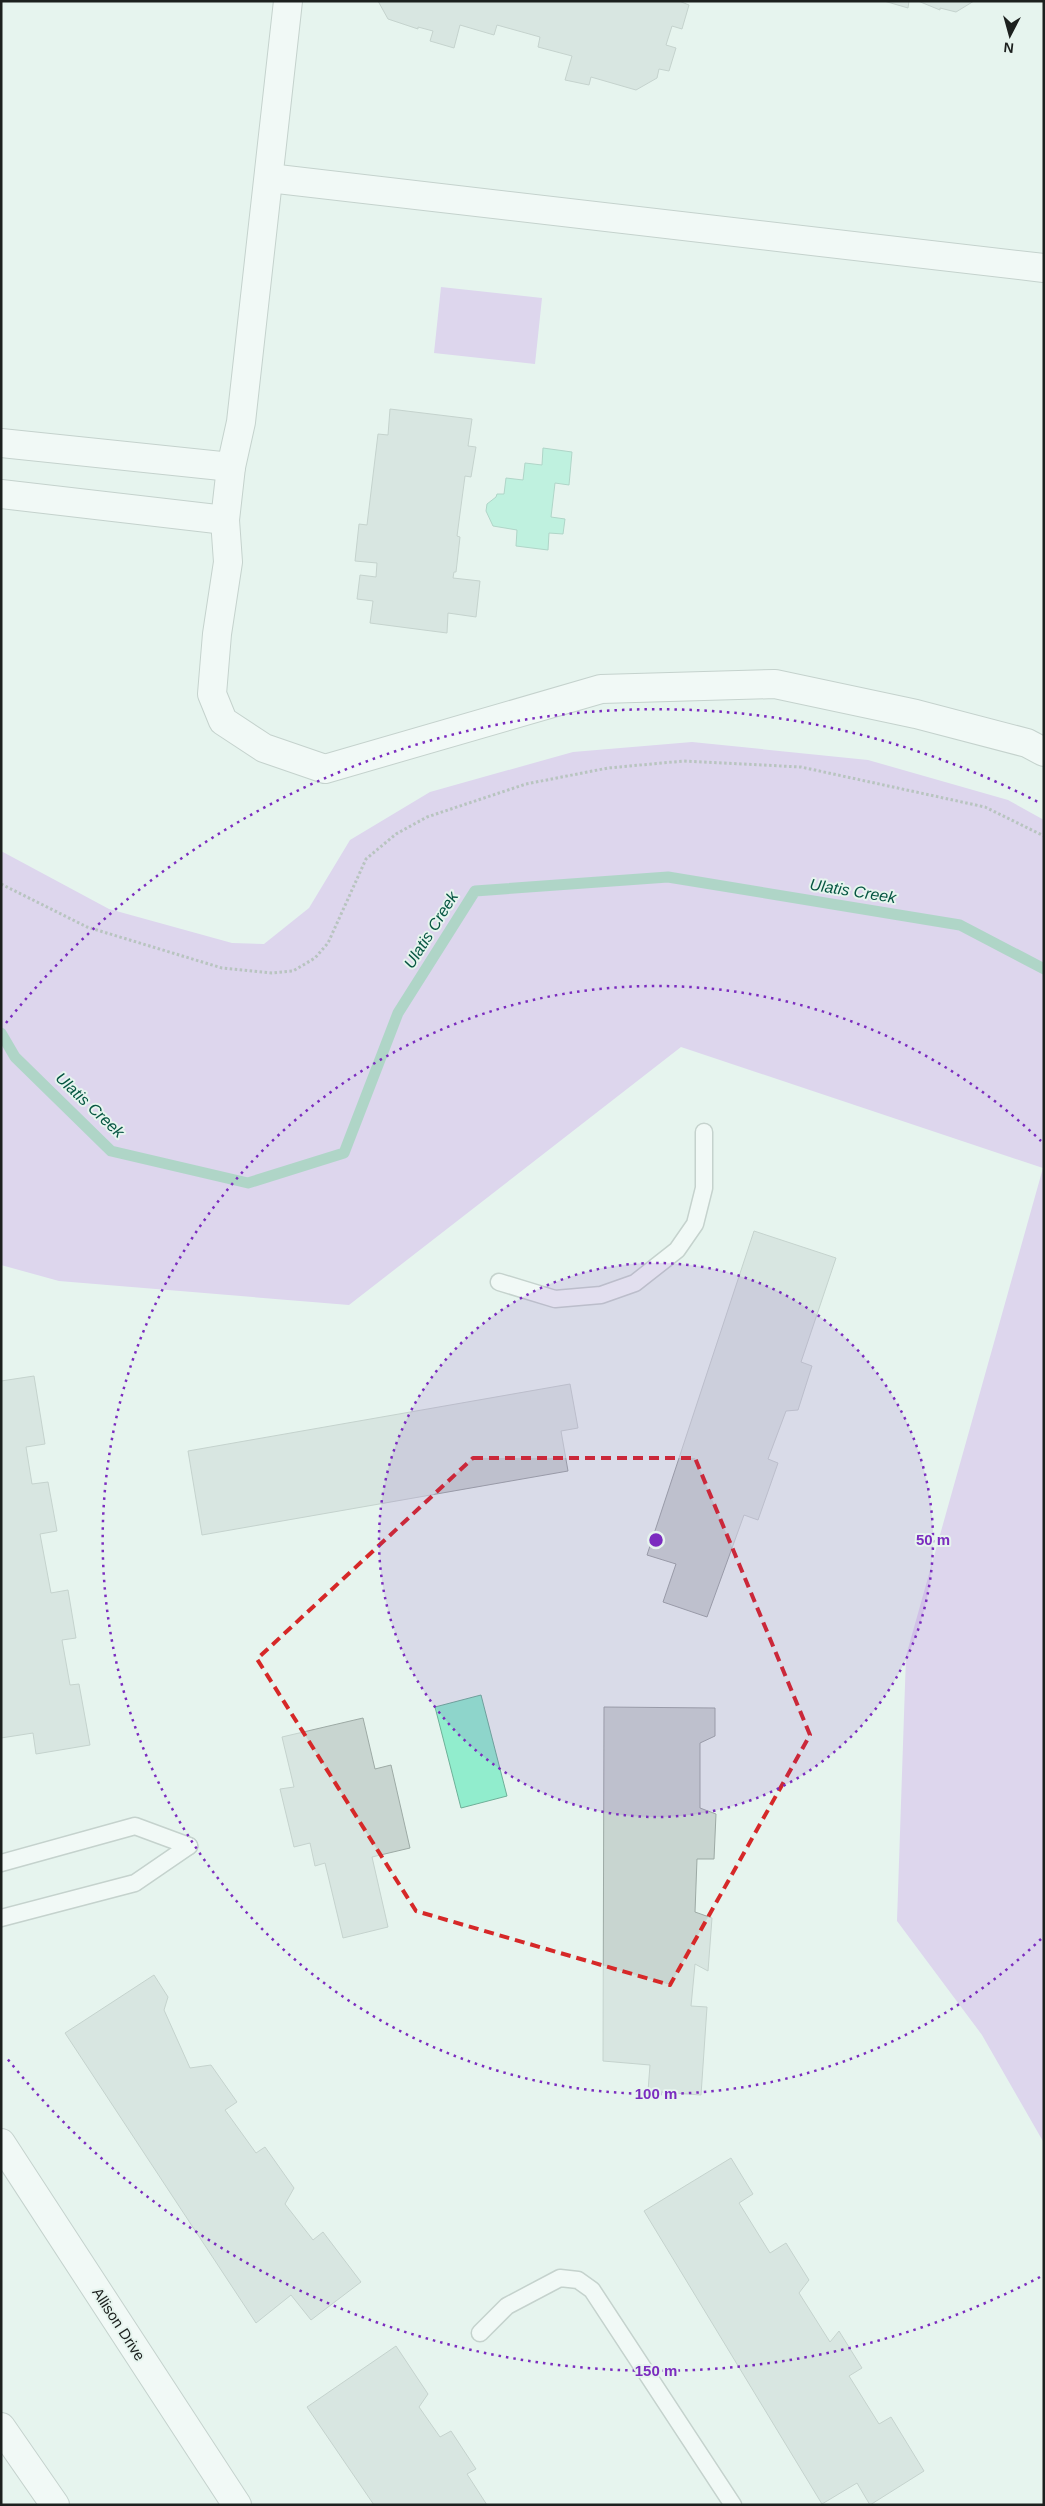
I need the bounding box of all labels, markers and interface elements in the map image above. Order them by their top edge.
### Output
north arrow [985,10,1035,60]
text: N [1003,39,1015,56]
water label: Ulatis Creek [809,876,898,906]
water label: Ulatis Creek [401,888,462,971]
water label: Ulatis Creek [52,1069,128,1142]
centre of rings [647,1531,665,1549]
text: 50 m [916,1531,950,1548]
text: 100 m [635,2085,677,2102]
street label: Allison Drive [89,2284,149,2364]
text: 150 m [635,2362,677,2379]

